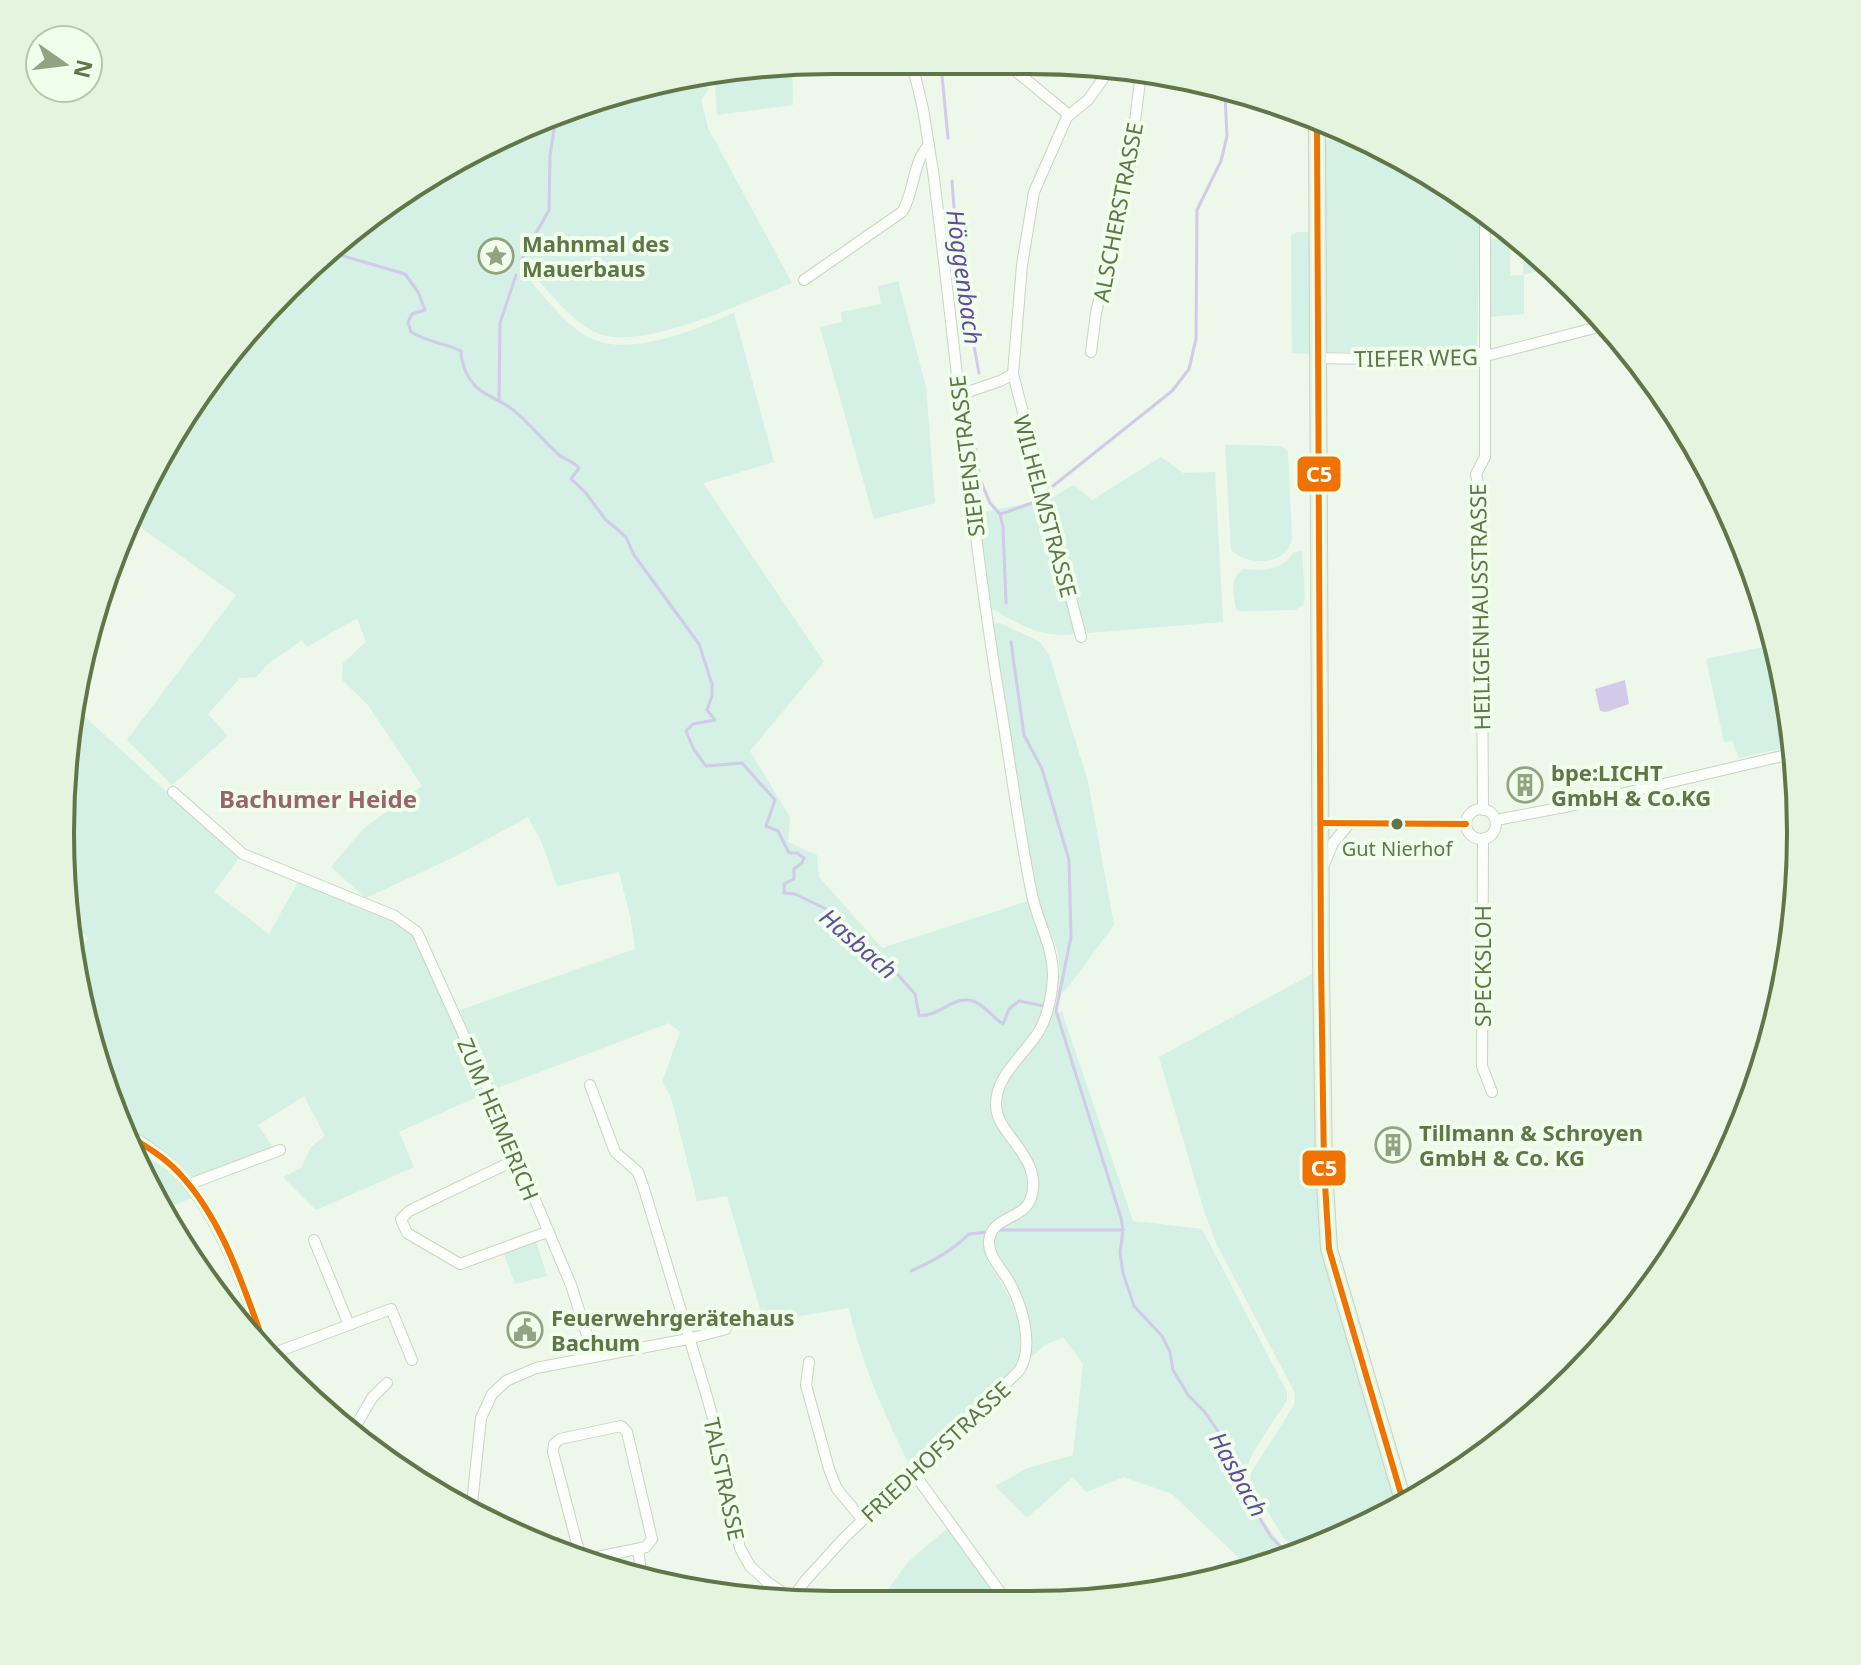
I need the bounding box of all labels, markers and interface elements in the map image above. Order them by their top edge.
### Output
north arrow [24,24,104,104]
text: N [68,57,101,81]
street label: ALSCHERSTRASSE [1085,120,1149,304]
water label: Höggenbach [939,207,991,347]
place label: Mahnmal des Mauerbaus [522,228,670,283]
place icon: Mahnmal des Mauerbaus [477,237,515,275]
street label: TIEFER WEG [1354,341,1478,373]
street label: SIEPENSTRASSE [941,374,991,538]
street label: WILHELMSTRASSE [1007,411,1085,601]
line badge: C5 [1296,455,1342,493]
text: C5 [1306,458,1332,488]
street label: HEILIGENHAUSSTRASSE [1462,483,1496,731]
place label: bpe:LICHT GmbH & Co.KG [1551,757,1711,812]
building icon: bpe:LICHT GmbH & Co.KG [1506,766,1544,804]
district label: Bachumer Heide [219,782,417,815]
marker: Gut Nierhof [1389,816,1405,832]
place label: Gut Nierhof [1342,835,1453,862]
water label: Hasbach [813,900,905,986]
street label: SPECKSLOH [1467,905,1497,1027]
street label: ZUM HEIMERICH [451,1033,547,1205]
place label: Tillmann & Schroyen GmbH & Co. KG [1419,1117,1643,1172]
building icon: Tillmann & Schroyen GmbH & Co. KG [1374,1126,1412,1164]
line badge: C5 [1301,1149,1347,1187]
text: C5 [1311,1152,1337,1182]
place label: Feuerwehrgerätehaus Bachum [551,1302,794,1357]
public building icon: Feuerwehrgerätehaus Bachum [506,1311,544,1349]
street label: FRIEDHOFSTRASSE [854,1374,1016,1528]
street label: TALSTRASSE [697,1415,753,1543]
water label: Hasbach [1202,1425,1276,1523]

